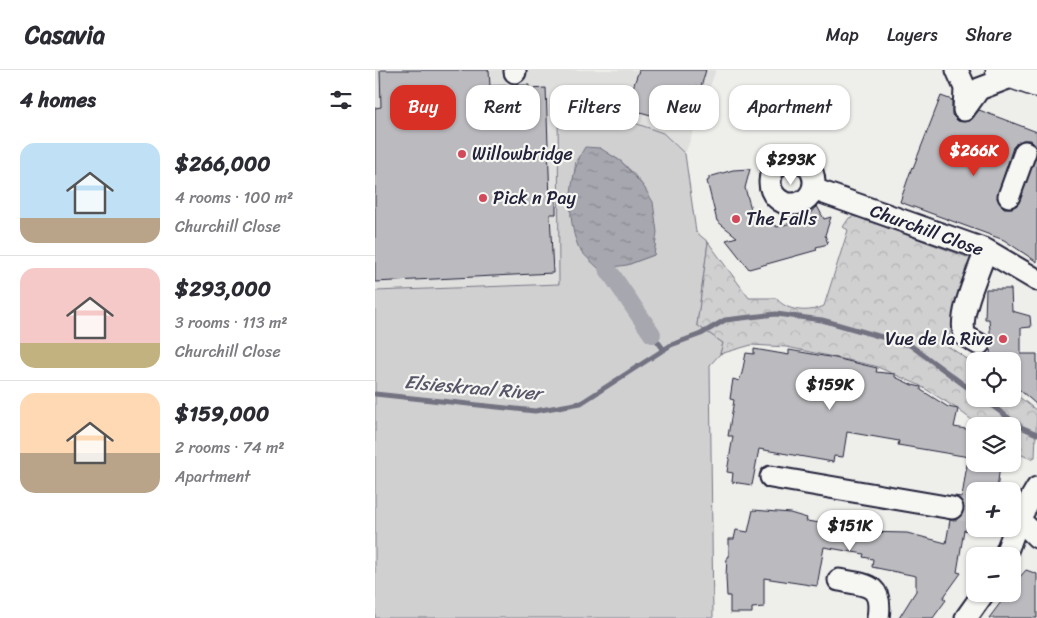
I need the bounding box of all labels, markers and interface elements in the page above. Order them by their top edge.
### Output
text: Casavia [25,14,105,56]
text: Map [826,19,859,51]
text: Layers [887,19,938,51]
text: Share [966,19,1012,51]
text: 4 homes [20,81,96,119]
chip: Buy [390,85,456,130]
chip: Rent [466,85,540,130]
chip: Filters [550,85,639,130]
chip: New [649,85,719,130]
chip: Apartment [729,85,850,130]
icon: filters [327,86,355,114]
pin: $266K [939,134,1009,177]
text: $266K [950,136,998,165]
place label: Willowbridge [472,138,573,170]
pin: $293K [756,144,826,186]
text: $266,000 [175,145,271,183]
text: $293K [767,145,815,174]
marker: Willowbridge [456,148,468,160]
icon: home [60,163,120,223]
place label: Pick n Pay [493,182,577,214]
text: 4 rooms · 100 m² [175,183,293,212]
marker: Pick n Pay [477,192,489,204]
street label: Churchill Close [866,195,988,265]
place label: The Falls [746,203,817,235]
text: Churchill Close [175,212,281,241]
marker: The Falls [730,213,742,225]
text: $293,000 [175,270,271,308]
icon: home [60,288,120,348]
text: 3 rooms · 113 m² [175,308,287,337]
place label: Vue de la Rive [885,323,993,355]
marker: Vue de la Rive [997,333,1009,345]
text: Churchill Close [175,337,281,366]
map controls [966,352,1021,602]
button: locate [966,352,1021,407]
water label: Elsieskraal River [403,365,546,410]
pin: $159K [795,368,865,411]
text: $159K [807,370,853,399]
text: $159,000 [175,395,269,433]
icon: home [60,413,120,473]
button: layers [966,417,1021,472]
text: 2 rooms · 74 m² [175,433,285,462]
text: Apartment [175,462,251,491]
button: + [966,482,1021,537]
pin: $151K [815,510,885,552]
text: $151K [828,511,872,540]
button: − [966,547,1021,602]

